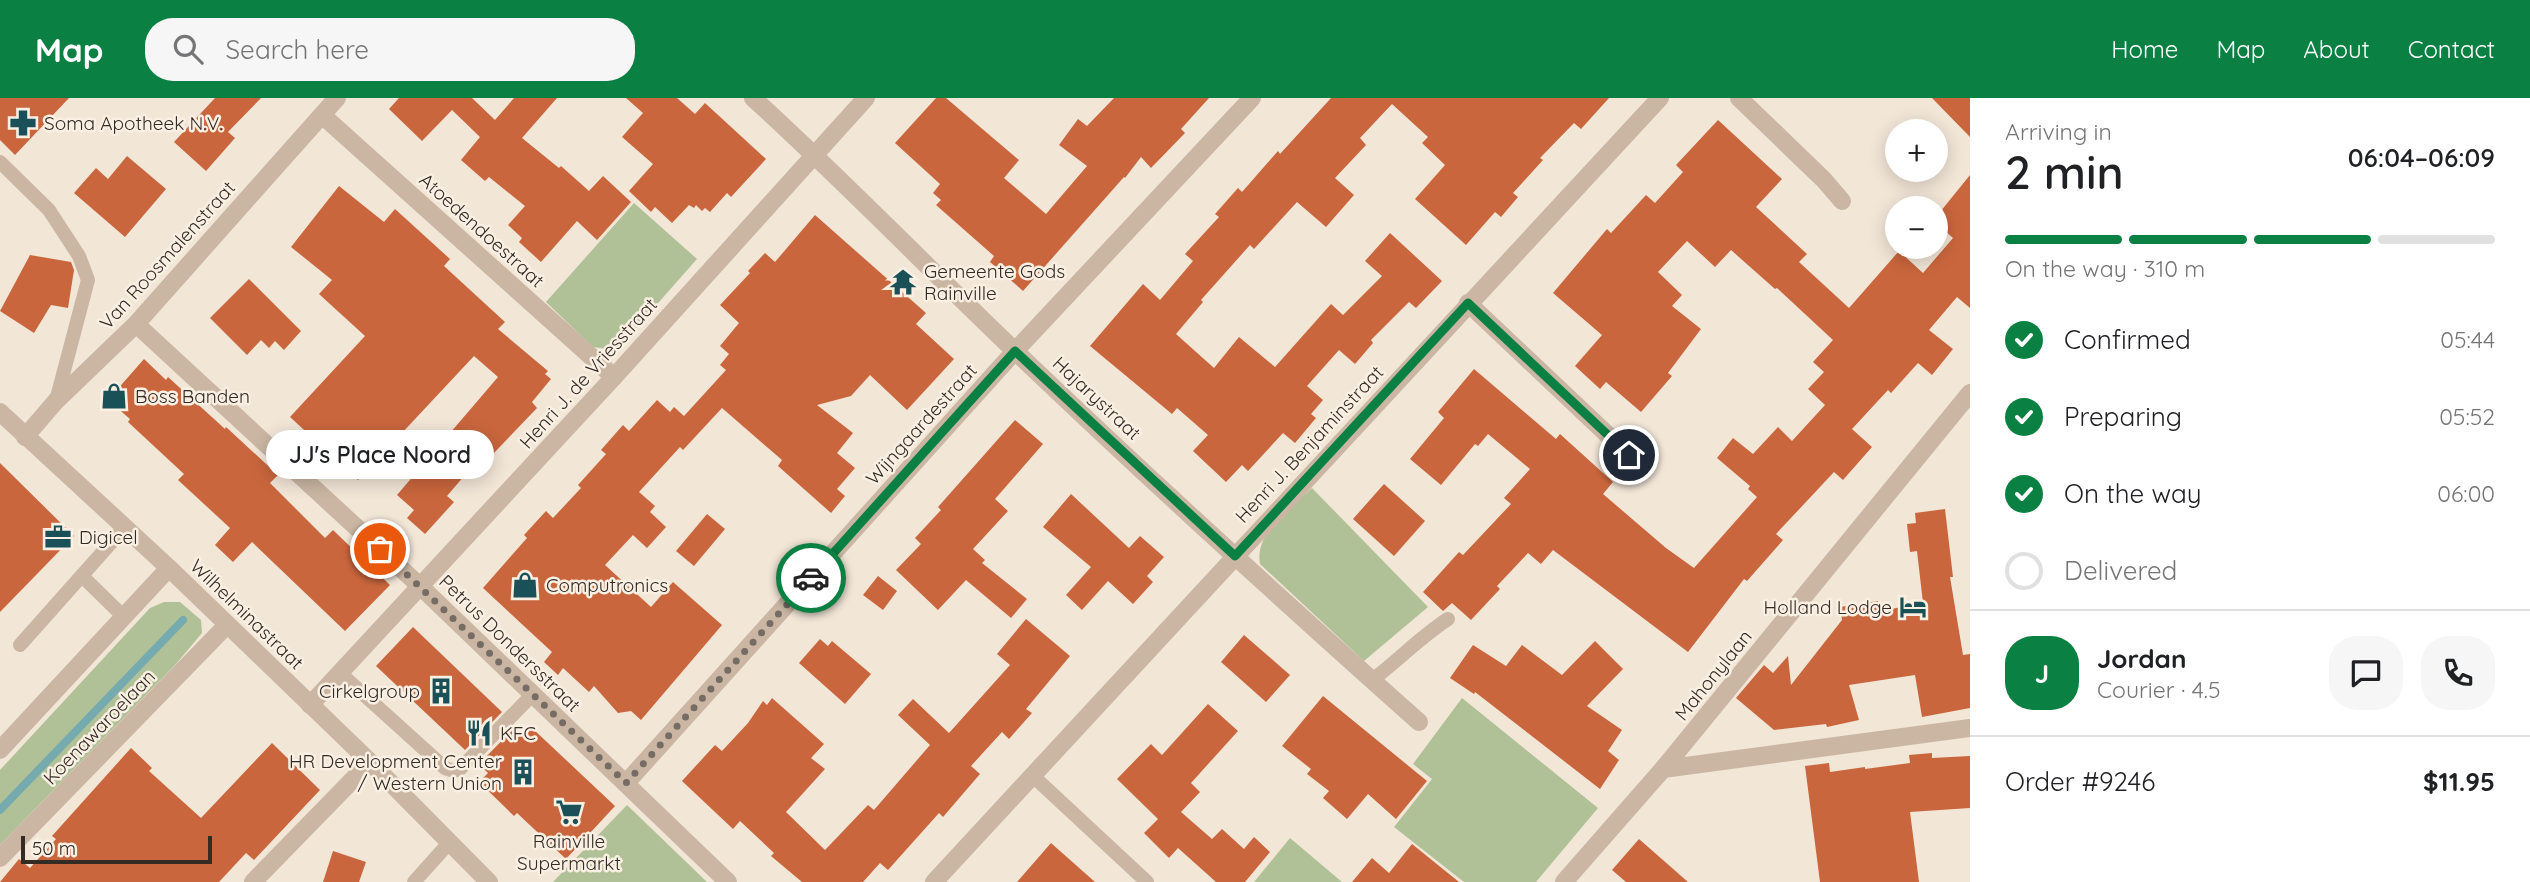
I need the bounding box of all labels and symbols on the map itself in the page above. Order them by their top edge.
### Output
pharmacy icon: Soma Apotheek N.V. [8,108,38,138]
place label: Soma Apotheek N.V. [44,111,223,135]
street label: Atoedendoestraat [415,168,549,292]
street label: Van Roosmalenstraat [94,176,240,334]
place label: Gemeente Gods Rainville [924,259,1065,305]
temple icon: Gemeente Gods Rainville [888,267,918,297]
street label: Henri J. de Vriesstraat [514,293,662,453]
street label: Hajarystraat [1048,351,1146,445]
street label: Wijngaardestraat [860,358,982,490]
street label: Henri J. Benjaminstraat [1230,360,1388,528]
shop icon: Boss Banden [99,381,129,411]
place label: Boss Banden [135,384,250,408]
pin [1599,425,1659,485]
callout: JJ's Place Noord [266,430,494,479]
pin [350,519,410,579]
office icon: Digicel [43,522,73,552]
place label: Digicel [79,525,138,549]
courier [776,543,846,613]
street label: Wilhelminastraat [185,554,309,674]
street label: Petrus Dondersstraat [434,569,586,717]
shop icon: Computronics [510,570,540,600]
place label: Computronics [546,573,668,597]
hotel icon: Holland Lodge [1898,592,1928,622]
place label: Holland Lodge [1764,595,1892,619]
street label: Mahonylaan [1669,625,1757,725]
street label: Koenawaroelaan [38,665,160,789]
building icon: Cirkelgroup [426,676,456,706]
place label: Cirkelgroup [319,679,420,703]
restaurant icon: KFC [464,718,494,748]
place label: KFC [500,721,536,745]
place label: HR Development Center / Western Union [289,749,503,795]
building icon: HR Development Center / Western Union [508,757,538,787]
supermarket icon: Rainville Supermarkt [554,797,584,827]
place label: Rainville Supermarkt [517,829,621,875]
scale bar [21,833,212,865]

